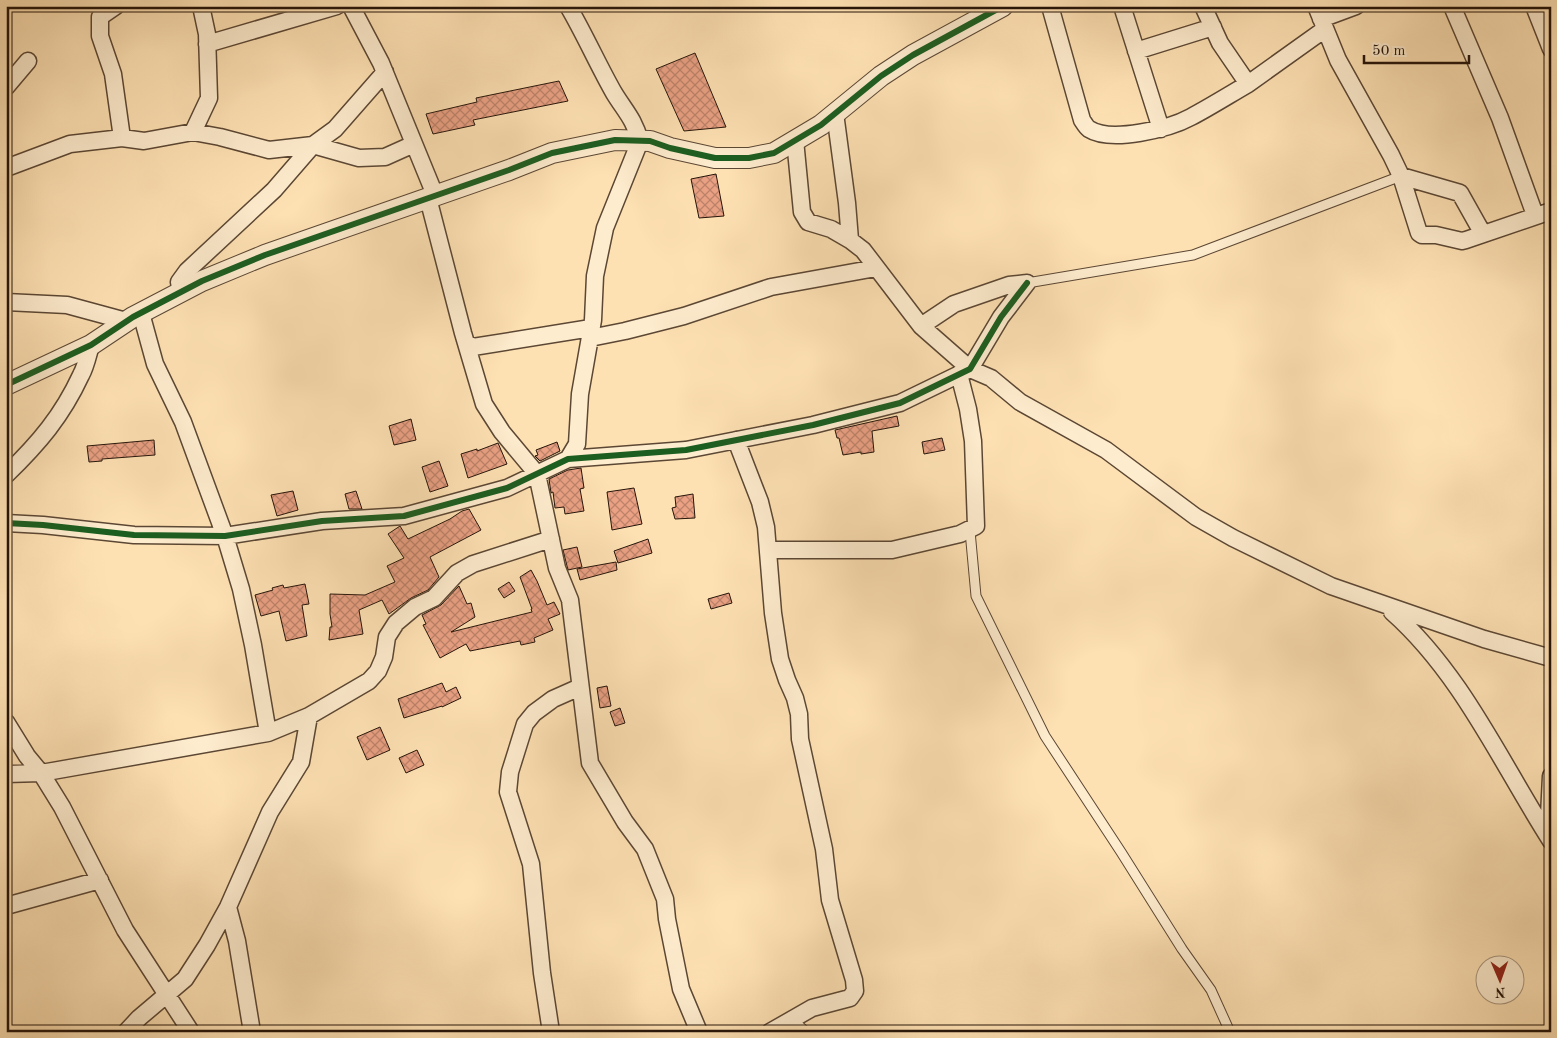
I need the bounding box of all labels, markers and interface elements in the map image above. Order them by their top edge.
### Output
scale bar [1364,32,1470,64]
text: 50 m [1372,44,1406,59]
north arrow [1474,956,1524,1006]
text: N [1495,985,1506,999]

